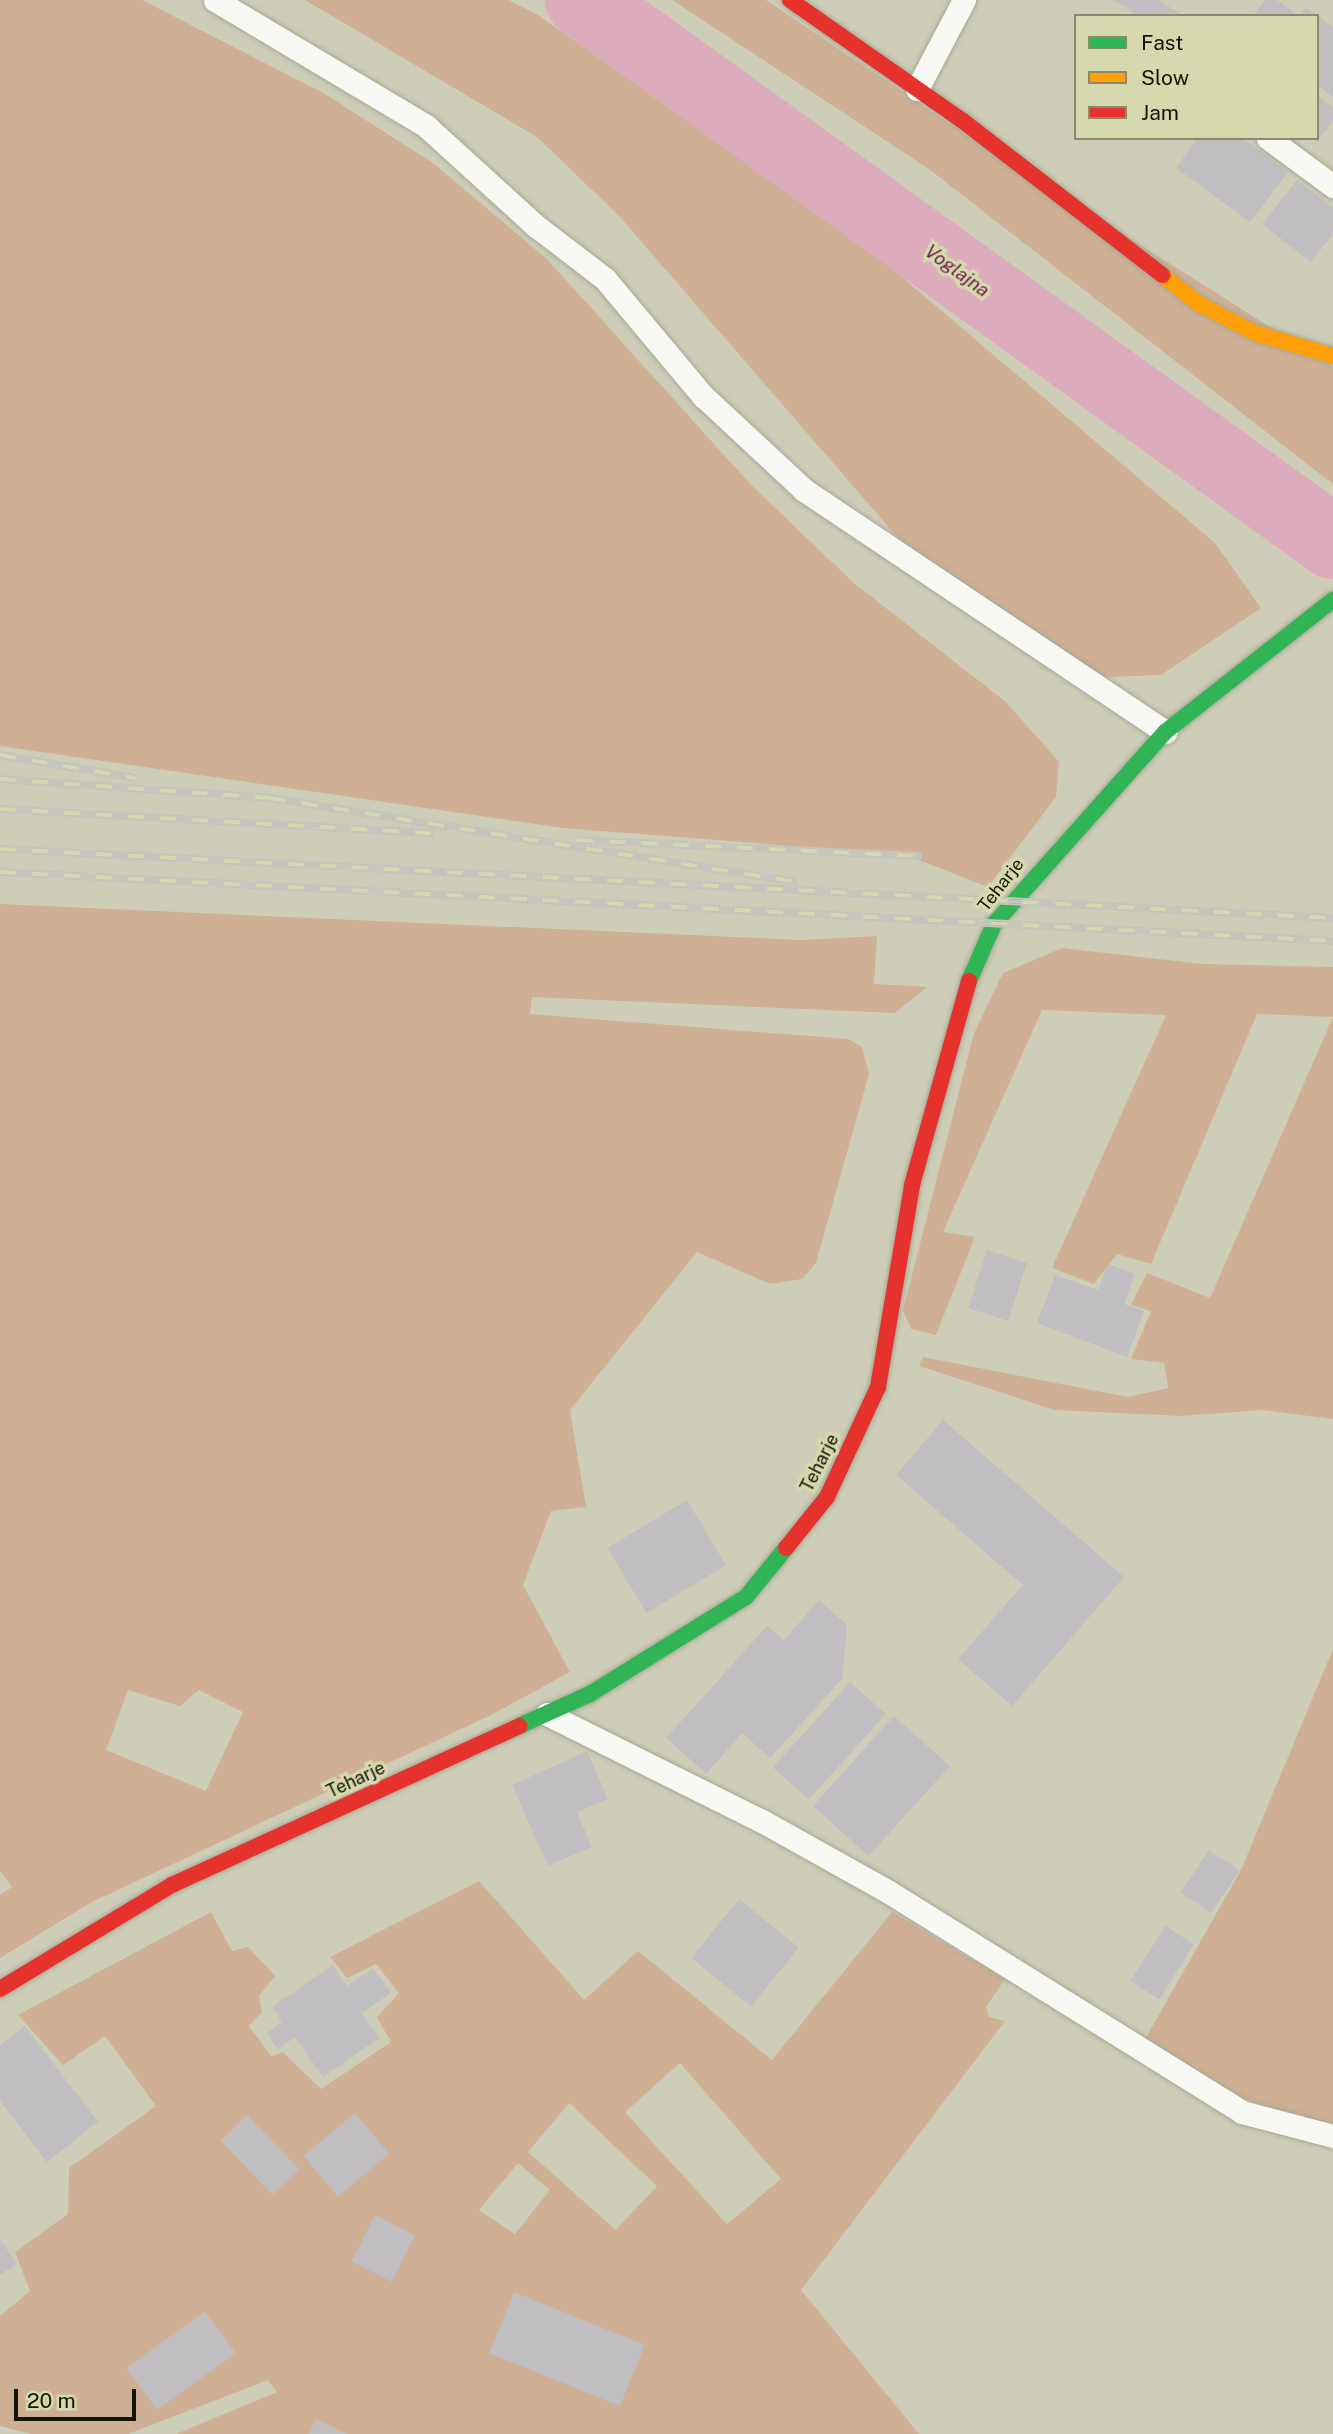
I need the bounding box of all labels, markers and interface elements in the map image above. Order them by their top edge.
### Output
legend [1074,14,1319,140]
text: Fast [1141,30,1183,55]
text: Slow [1141,65,1189,90]
text: Jam [1141,100,1179,125]
water label: Voglajna [920,240,994,302]
street label: Teharje [973,854,1029,916]
street label: Teharje [796,1431,844,1495]
street label: Teharje [323,1757,389,1803]
scale bar [18,2374,140,2418]
text: 20 m [27,2388,76,2413]

